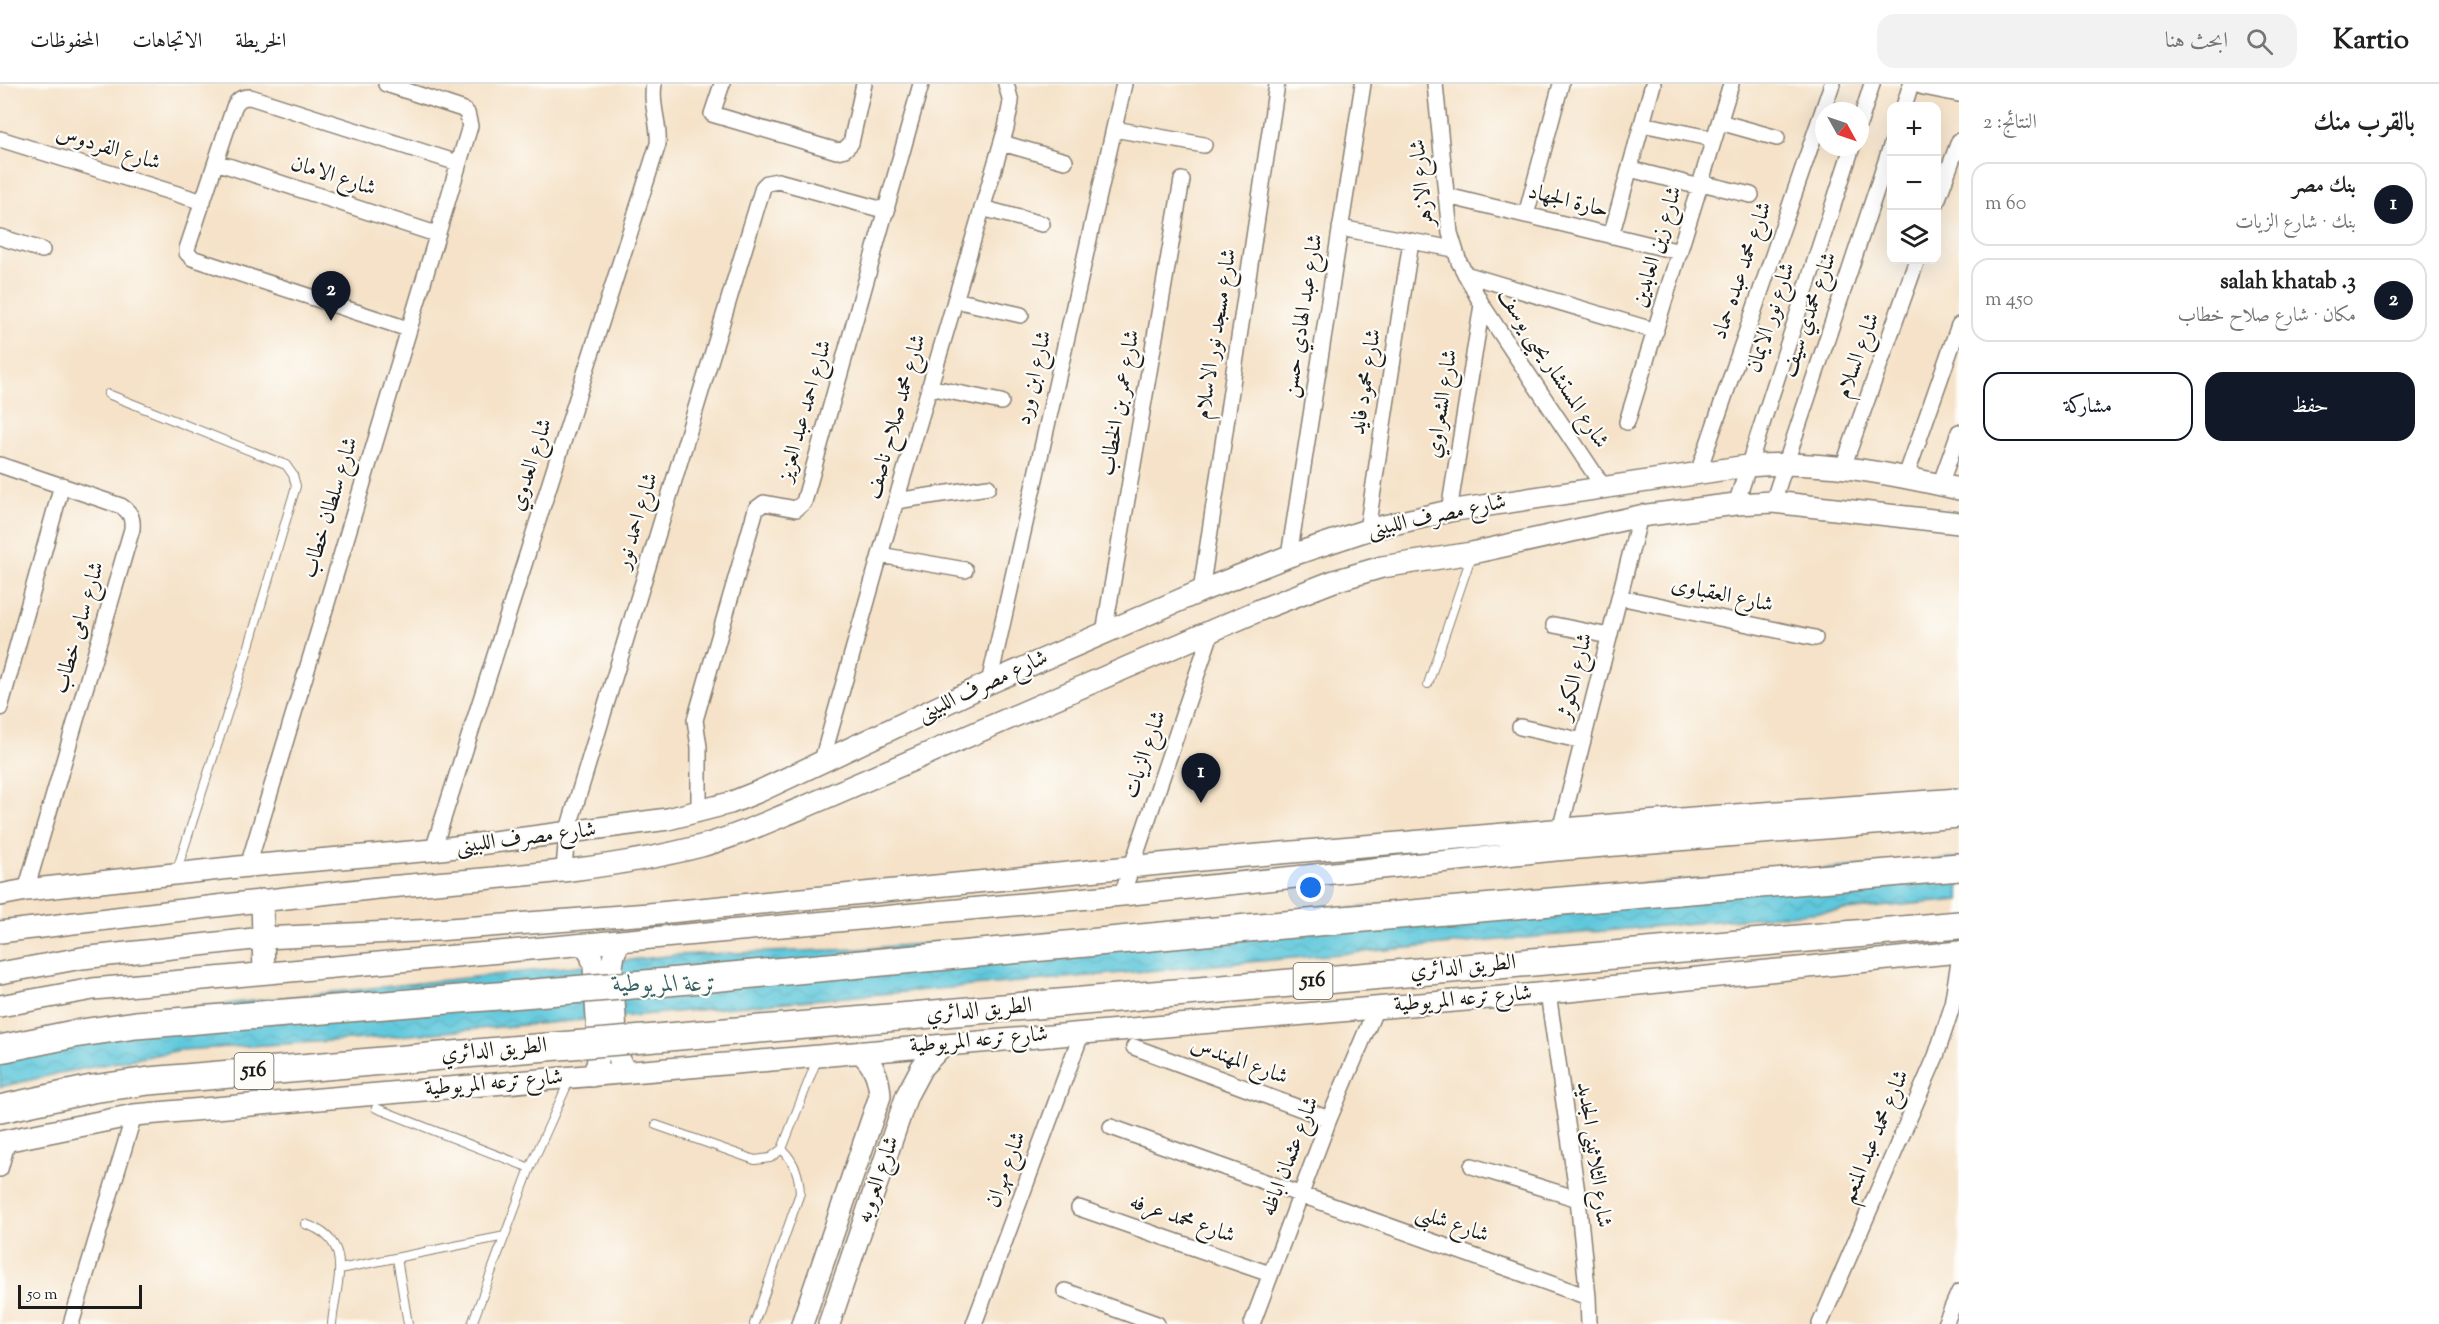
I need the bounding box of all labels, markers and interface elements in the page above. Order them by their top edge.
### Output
search box [1877,14,2297,68]
text: Kartio [2333,21,2409,61]
icon: search [2243,25,2276,58]
text: ابحث هنا [2165,26,2228,58]
text: المحفوظات [30,27,99,57]
text: الاتجاهات [132,27,202,57]
text: الخريطة [235,27,286,57]
north arrow [1815,102,1869,156]
map controls [1887,102,1941,264]
button: + [1887,102,1941,156]
text: بالقرب منك [2313,105,2415,142]
text: النتائج: 2 [1983,109,2037,138]
street label: شارع الفردوس [52,118,164,180]
street label: شارع الازهر [1402,138,1444,230]
street label: شارع الامان [286,148,380,206]
button: − [1887,156,1941,210]
text: بنك مصر [2292,171,2356,203]
street label: حارة الجهاد [1524,177,1612,227]
street label: شارع زين العابدين [1624,182,1692,312]
text: 60 m [1985,190,2026,219]
text: 1 [2390,190,2397,219]
street label: شارع محمد عبده حماد [1704,198,1782,344]
text: بنك · شارع الزيات [2235,209,2356,238]
button: layers [1887,210,1941,264]
street label: شارع عبد الهادي حسن [1275,232,1333,400]
street label: شارع مسجد نور الاسلام [1188,246,1247,422]
street label: شارع محمدي سيف [1774,248,1846,382]
street label: شارع نور الايمان [1739,259,1805,377]
text: 3. salah khatab [2220,267,2356,299]
pin: 2 [312,272,350,321]
street label: شارع المستشار يحيى يوسف [1488,282,1616,456]
text: 450 m [1985,286,2033,315]
text: 2 [2389,286,2398,315]
text: مكان · شارع صلاح خطاب [2177,302,2356,331]
street label: شارع السلام [1829,309,1890,404]
street label: شارع عمر بن الخطاب [1092,327,1150,479]
street label: شارع محمود فايد [1343,327,1391,437]
street label: شارع ابن ورد [1009,328,1061,428]
street label: شارع محمد صلاح ناصف [858,331,937,504]
street label: شارع احمد عبد العزيز [770,336,842,488]
street label: شارع الشعراوي [1419,347,1467,461]
button: مشاركة [1983,372,2193,441]
button: حفظ [2205,372,2415,441]
street label: شارع العدوي [502,415,562,515]
street label: شارع سلطان خطاب [294,433,368,583]
street label: شارع احمد نور [608,469,668,575]
street label: شارع مصرف اللبينى [1365,487,1509,547]
street label: شارع سامى خطاب [46,558,114,698]
street label: شارع العقباوى [1668,570,1776,622]
street label: شارع الكوثر [1549,630,1602,726]
street label: شارع مصرف اللبينى [912,643,1054,731]
street label: شارع الزيات [1116,707,1176,803]
pin: 1 [1182,754,1220,803]
street label: شارع مصرف اللبينى [454,815,598,863]
your location [1296,873,1325,902]
street label: الطريق الدائري [1409,947,1517,989]
road number: 516 [1294,963,1332,999]
water label: ترعة المريوطية [611,968,717,1002]
street label: شارع ترعه المريوطية [1393,978,1533,1022]
street label: الطريق الدائري [925,990,1033,1032]
street label: شارع ترعه المريوطية [909,1019,1049,1063]
street label: الطريق الدائري [440,1030,548,1072]
street label: شارع المهندس [1186,1030,1292,1094]
road number: 516 [234,1053,274,1089]
street label: شارع ترعه المريوطية [424,1062,564,1106]
street label: شارع محمد عبد المنعم [1833,1065,1920,1210]
street label: شارع الثلاثينى الجديد [1567,1080,1619,1230]
street label: شارع عثمان اباظه [1253,1092,1329,1222]
street label: شارع مهران [978,1127,1036,1213]
street label: شارع العروبه [849,1132,909,1228]
street label: شارع محمد عرفه [1125,1187,1239,1253]
street label: شارع شلبى [1411,1198,1493,1252]
scale bar [18,1282,142,1310]
text: 50 m [27,1284,58,1307]

